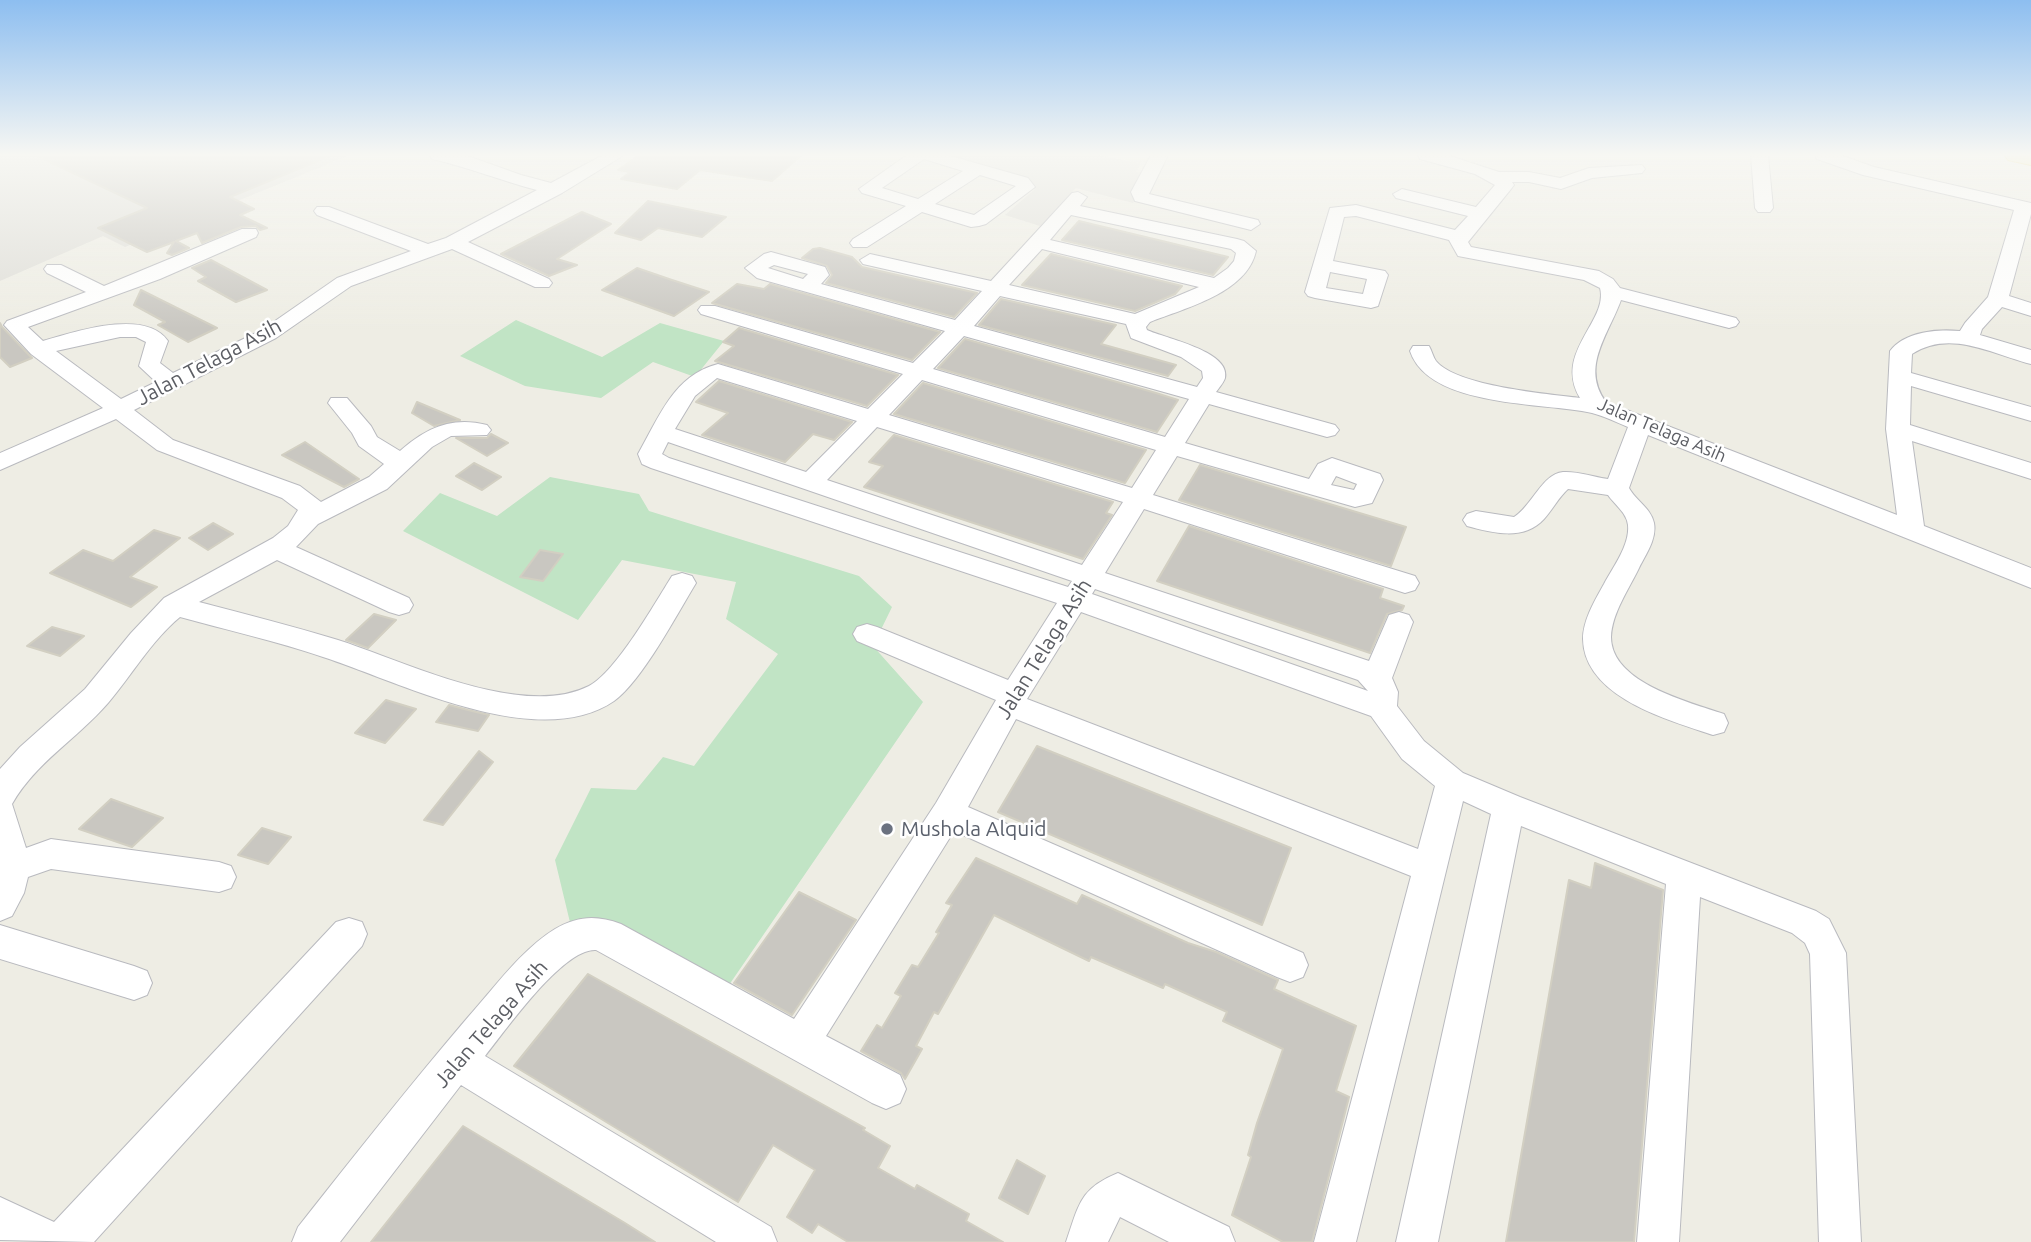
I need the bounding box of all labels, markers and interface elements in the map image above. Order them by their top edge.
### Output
street label: Jalan Telaga Asih [132,313,286,411]
street label: Jalan Telaga Asih [1594,393,1730,467]
street label: Jalan Telaga Asih [991,574,1097,724]
place label: Mushola Alquid [901,816,1047,842]
marker: Mushola Alquid [879,821,895,837]
street label: Jalan Telaga Asih [429,955,553,1093]

